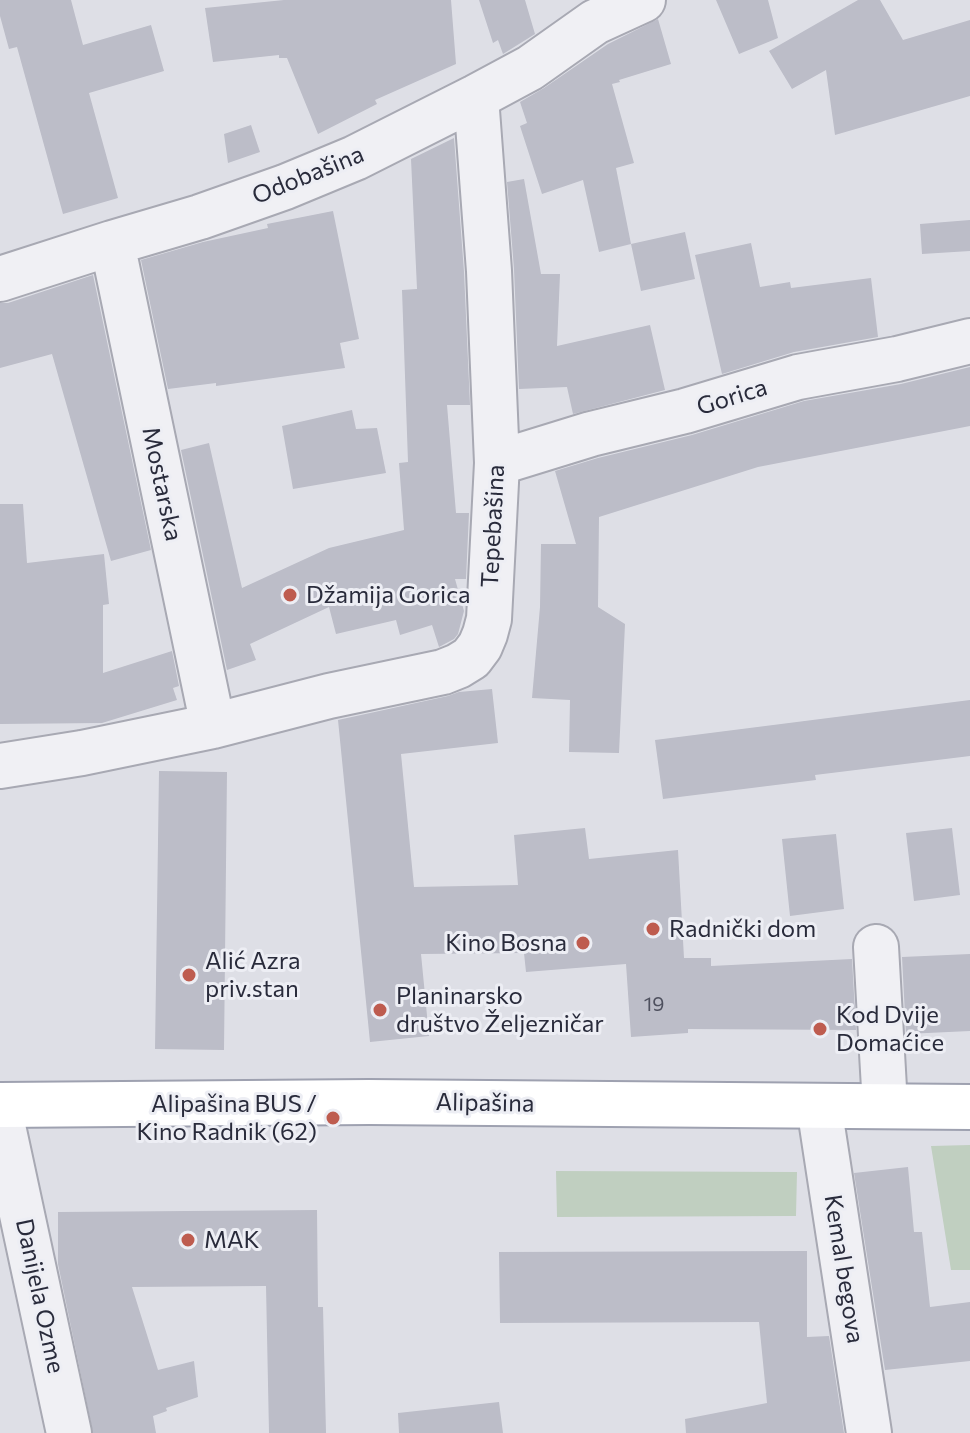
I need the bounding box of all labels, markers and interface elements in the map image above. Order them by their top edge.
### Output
street label: Odobašina [248,140,368,210]
street label: Gorica [693,373,771,421]
street label: Mostarska [136,424,188,544]
street label: Tepebašina [475,464,511,588]
place label: Džamija Gorica [306,581,471,609]
marker: Džamija Gorica [281,586,299,604]
place label: Radnički dom [669,915,816,943]
marker: Radnički dom [644,920,662,938]
place label: Kino Bosna [445,929,567,957]
marker: Kino Bosna [574,934,592,952]
place label: Alić Azra priv.stan [205,947,301,1003]
marker: Alić Azra priv.stan [180,966,198,984]
place label: Planinarsko društvo Željezničar [396,982,604,1038]
house number: 19 [644,992,664,1016]
marker: Planinarsko društvo Željezničar [371,1001,389,1019]
place label: Kod Dvije Domaćice [836,1001,944,1057]
marker: Kod Dvije Domaćice [811,1020,829,1038]
street label: Alipašina [435,1088,535,1118]
place label: Alipašina BUS / Kino Radnik (62) [137,1090,317,1146]
marker: Alipašina BUS / Kino Radnik (62) [324,1109,342,1127]
street label: Kemal begova [818,1193,870,1345]
street label: Danijela Ozme [10,1216,70,1376]
place label: MAK [204,1226,260,1254]
marker: MAK [179,1231,197,1249]

